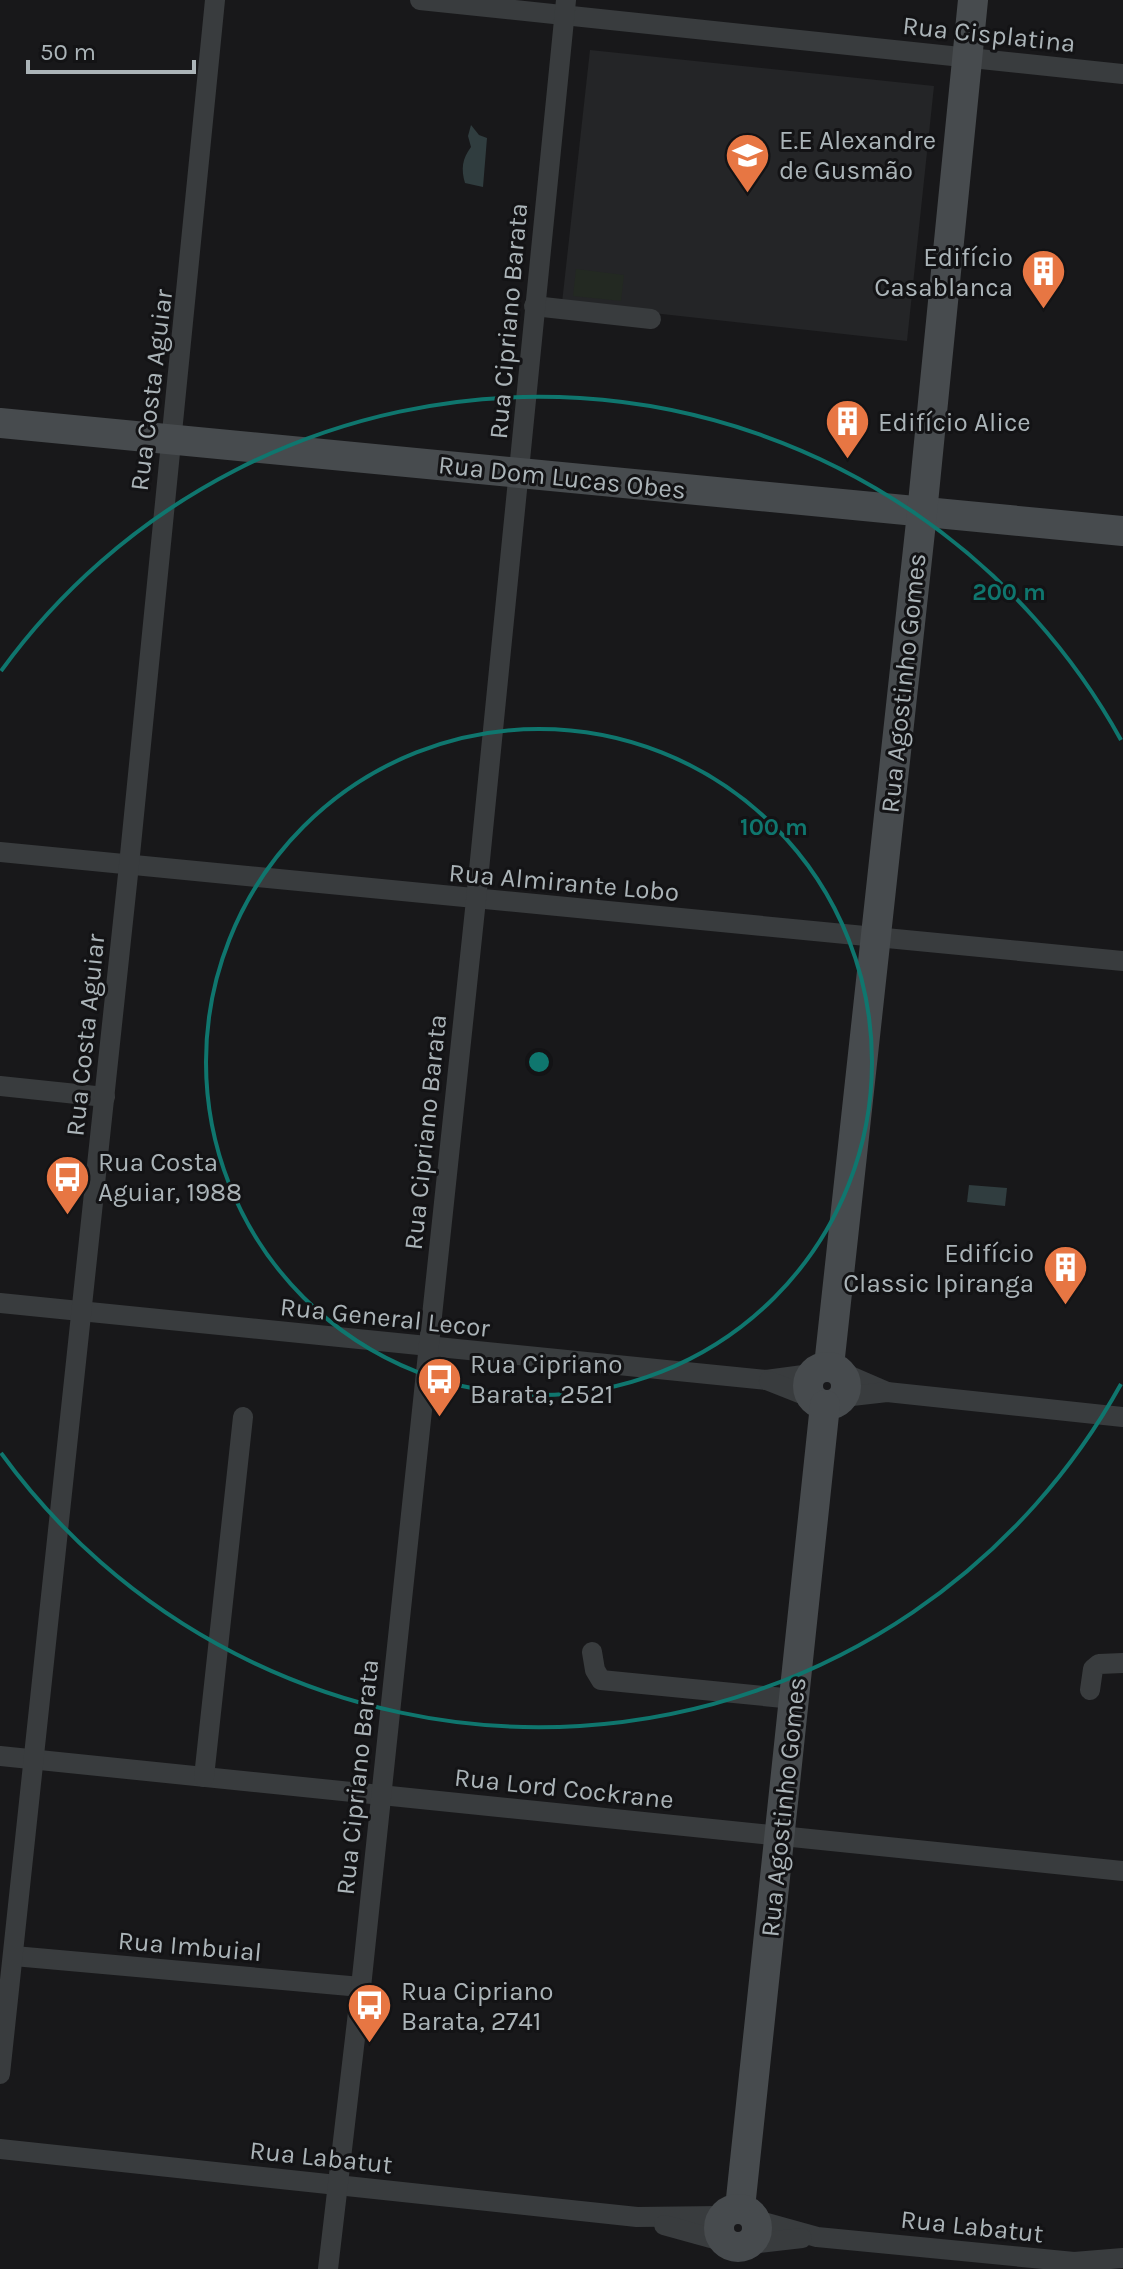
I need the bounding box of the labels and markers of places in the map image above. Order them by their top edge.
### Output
place label: E.E Alexandre de Gusmão [779,125,936,186]
school or university icon: E.E Alexandre de Gusmão [724,131,772,194]
place label: Edifício Casablanca [874,242,1013,303]
building icon: Edifício Casablanca [1020,248,1068,311]
building icon: Edifício Alice [823,398,871,461]
place label: Edifício Alice [878,407,1031,438]
centre of rings [525,1048,553,1076]
place label: Rua Costa Aguiar, 1988 [98,1147,242,1208]
bus stop icon: Rua Costa Aguiar, 1988 [43,1153,91,1216]
place label: Edifício Classic Ipiranga [843,1238,1034,1299]
building icon: Edifício Classic Ipiranga [1041,1244,1089,1307]
place label: Rua Cipriano Barata, 2521 [470,1349,622,1410]
bus stop icon: Rua Cipriano Barata, 2521 [415,1355,463,1418]
place label: Rua Cipriano Barata, 2741 [401,1976,553,2037]
bus stop icon: Rua Cipriano Barata, 2741 [346,1982,394,2045]

